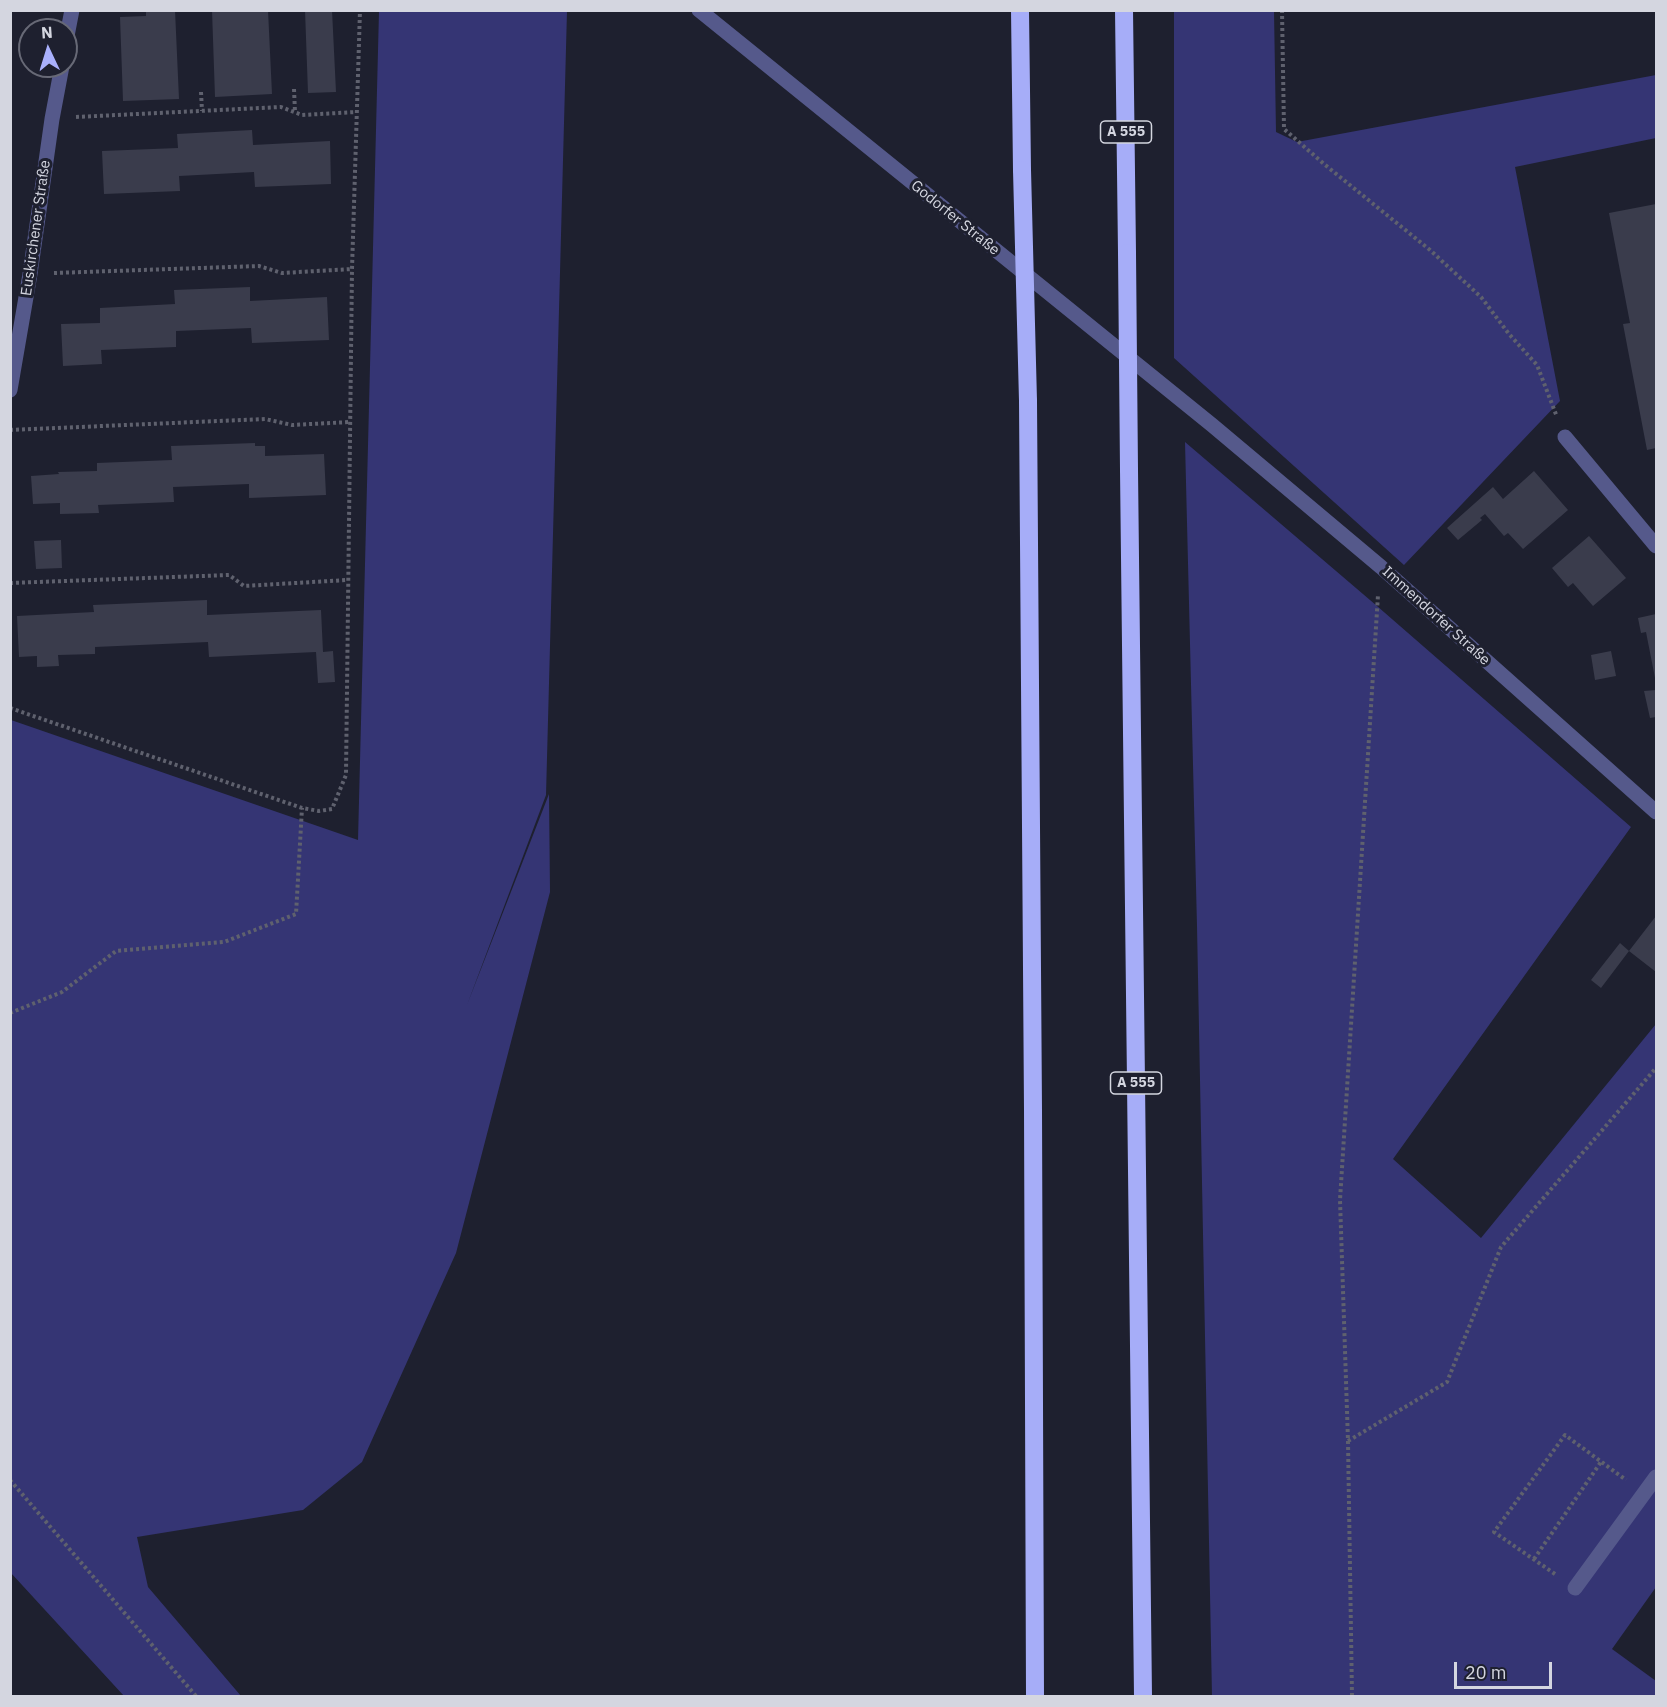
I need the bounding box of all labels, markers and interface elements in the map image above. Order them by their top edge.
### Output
north arrow [18,18,78,78]
text: N [40,22,53,42]
road number: A 555 [1100,121,1152,143]
street label: Euskirchener Straße [18,159,54,297]
street label: Godorfer Straße [907,177,1003,259]
street label: Immendorfer Straße [1378,563,1494,669]
road number: A 555 [1110,1072,1162,1094]
scale bar [1457,1650,1554,1688]
text: 20 m [1465,1661,1507,1684]

